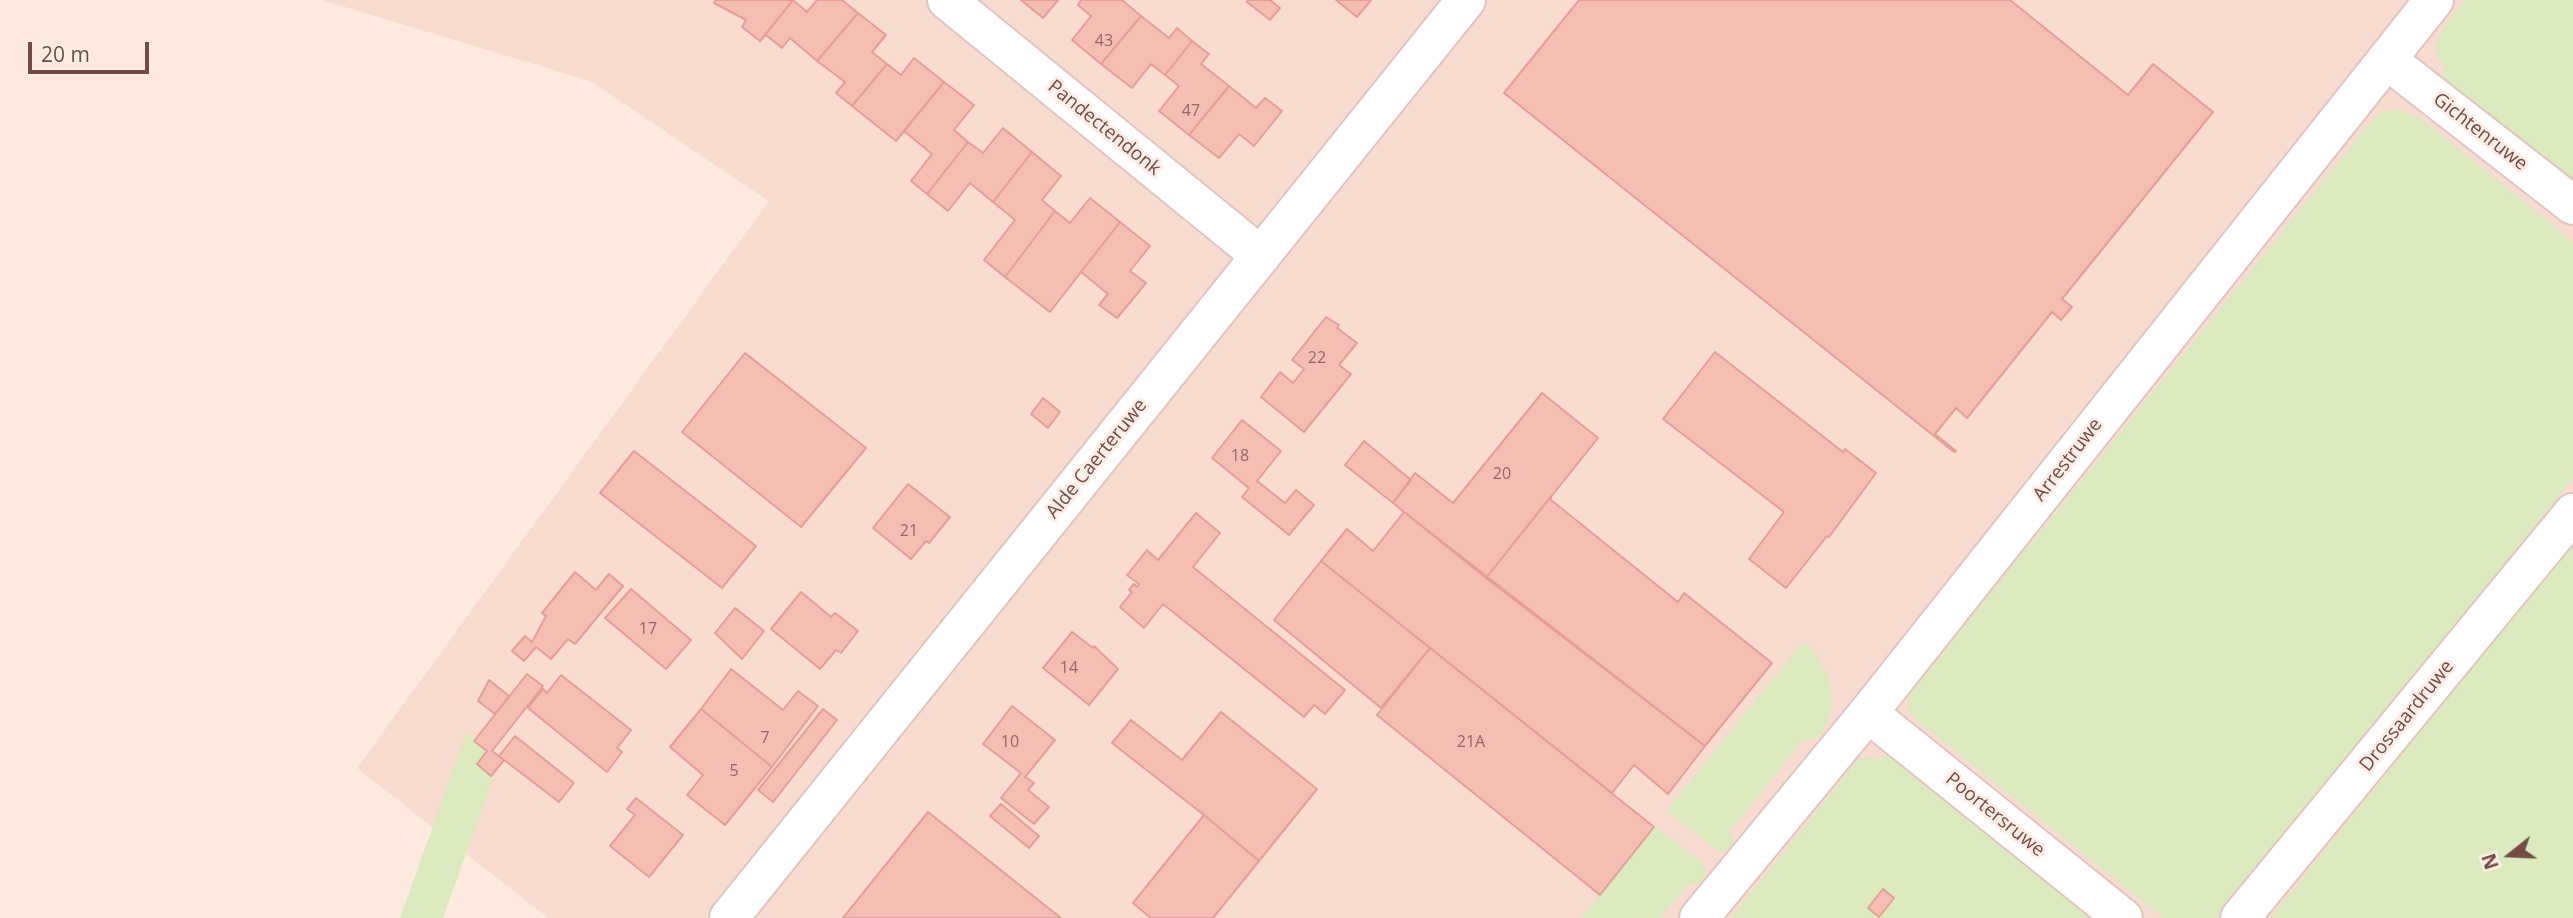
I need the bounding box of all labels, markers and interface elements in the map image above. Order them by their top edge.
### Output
scale bar [32,28,152,72]
house number: 43 [1095,31,1113,51]
text: 20 m [41,40,90,68]
street label: Pandectendonk [1043,75,1165,181]
street label: Gichtenruwe [2428,88,2532,176]
house number: 47 [1182,101,1200,121]
house number: 22 [1308,348,1326,368]
street label: Alde Caerteruwe [1042,395,1152,523]
street label: Arrestruwe [2029,414,2107,506]
house number: 18 [1231,446,1249,466]
house number: 20 [1493,464,1511,484]
house number: 21 [900,521,918,541]
house number: 17 [639,619,657,639]
street label: Drossaardruwe [2355,656,2459,776]
house number: 14 [1060,658,1078,678]
house number: 7 [760,728,770,748]
house number: 10 [1001,732,1019,752]
house number: 21A [1457,732,1485,752]
house number: 5 [729,761,739,781]
street label: Poortersruwe [1941,768,2049,862]
north arrow [2475,820,2545,890]
text: N [2475,850,2505,873]

